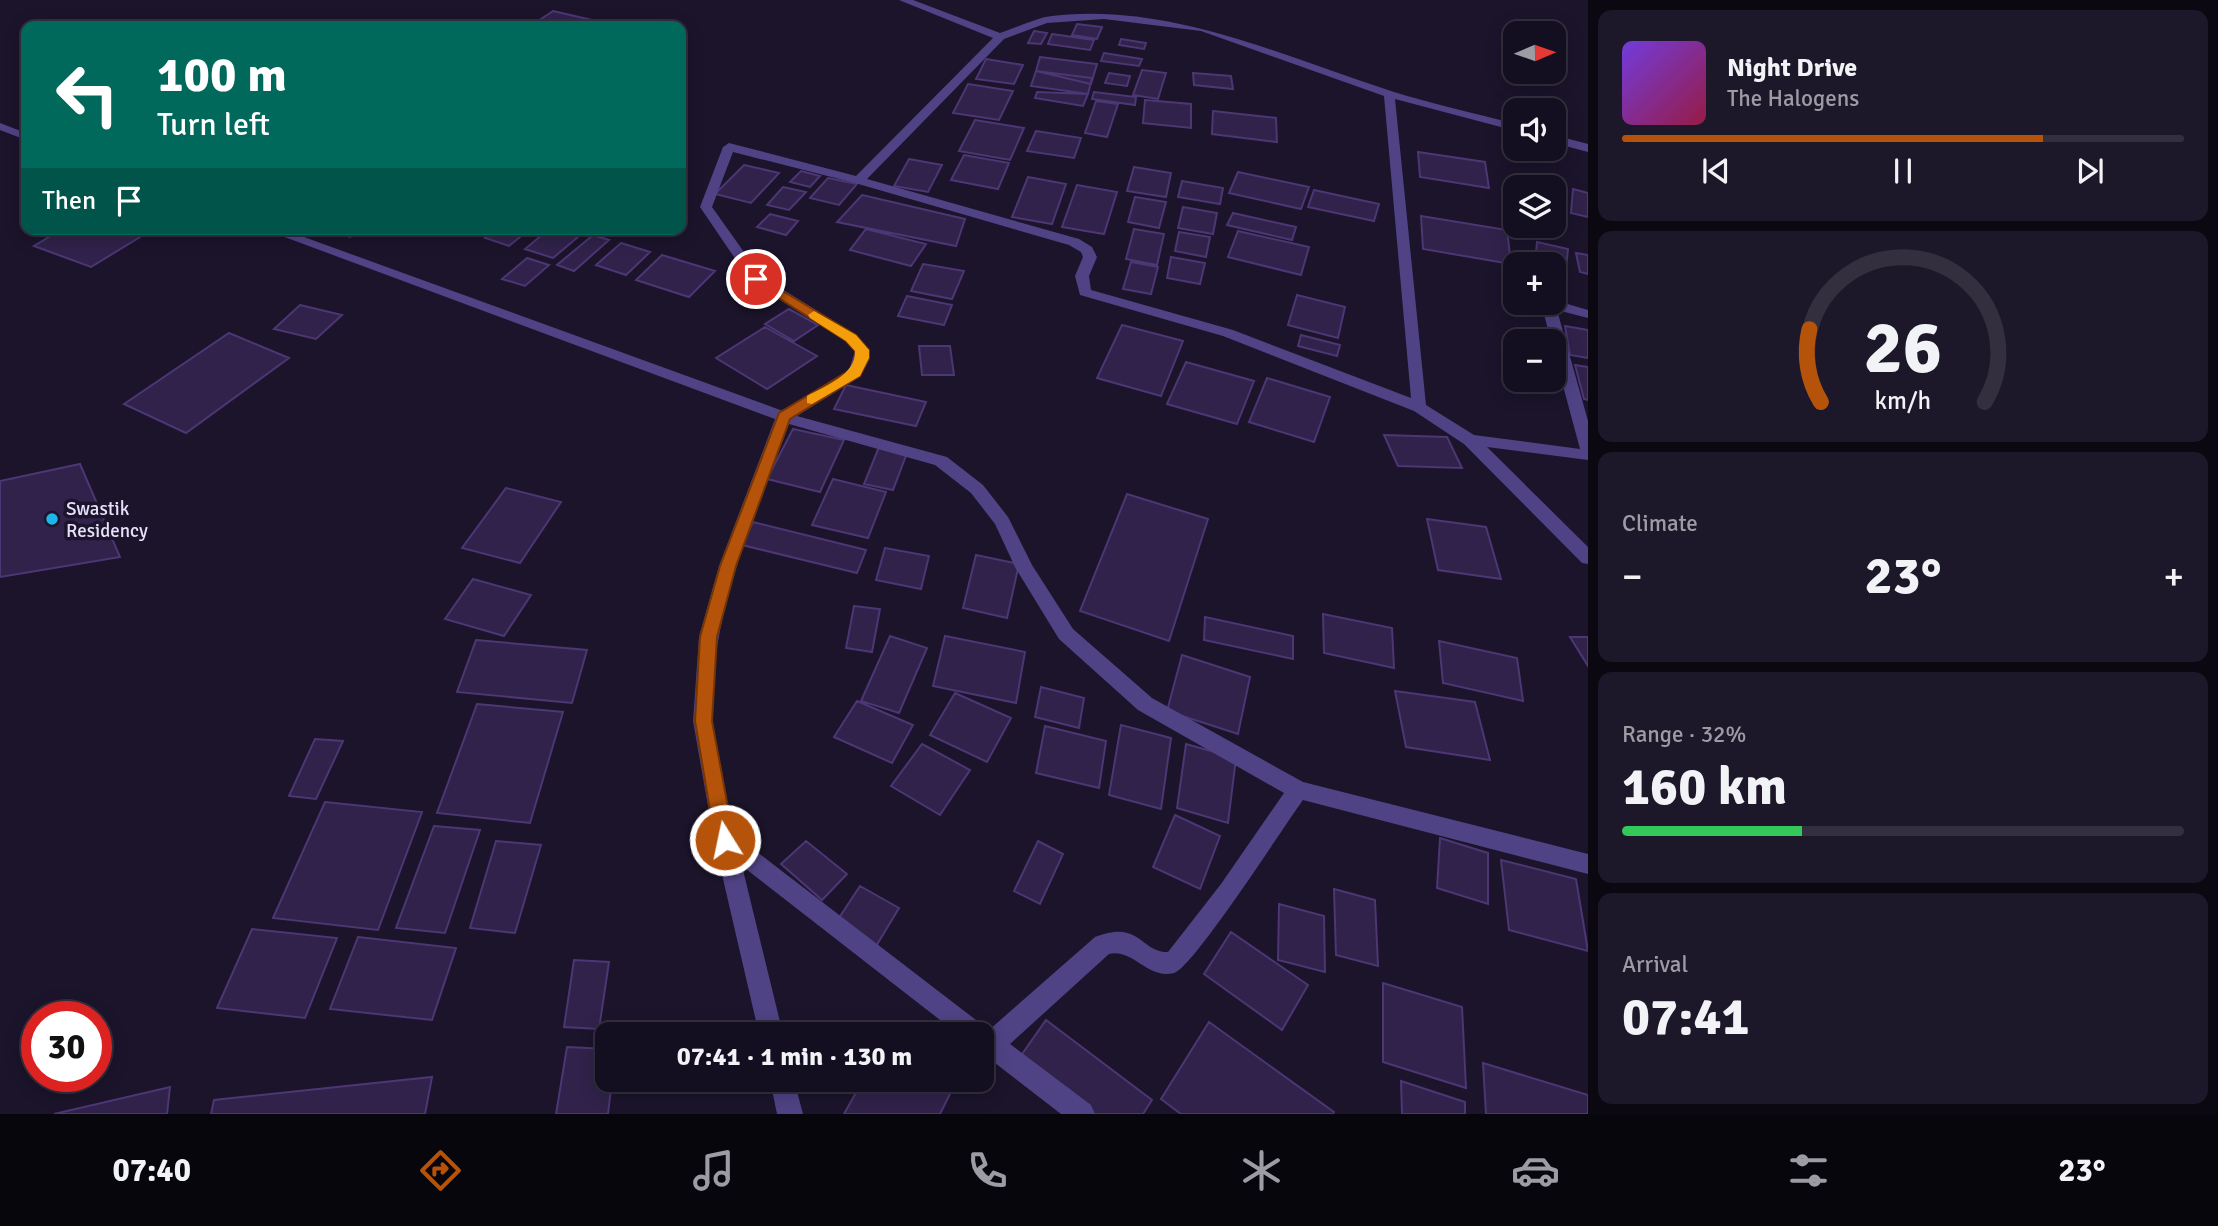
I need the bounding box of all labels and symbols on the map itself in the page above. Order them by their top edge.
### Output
north arrow [1503,21,1566,84]
pin [726,249,786,309]
place label: Swastik Residency [66,497,148,543]
marker: Swastik Residency [44,511,60,527]
position arrow [688,803,762,877]
speed limit sign: 30 [21,1001,112,1092]

